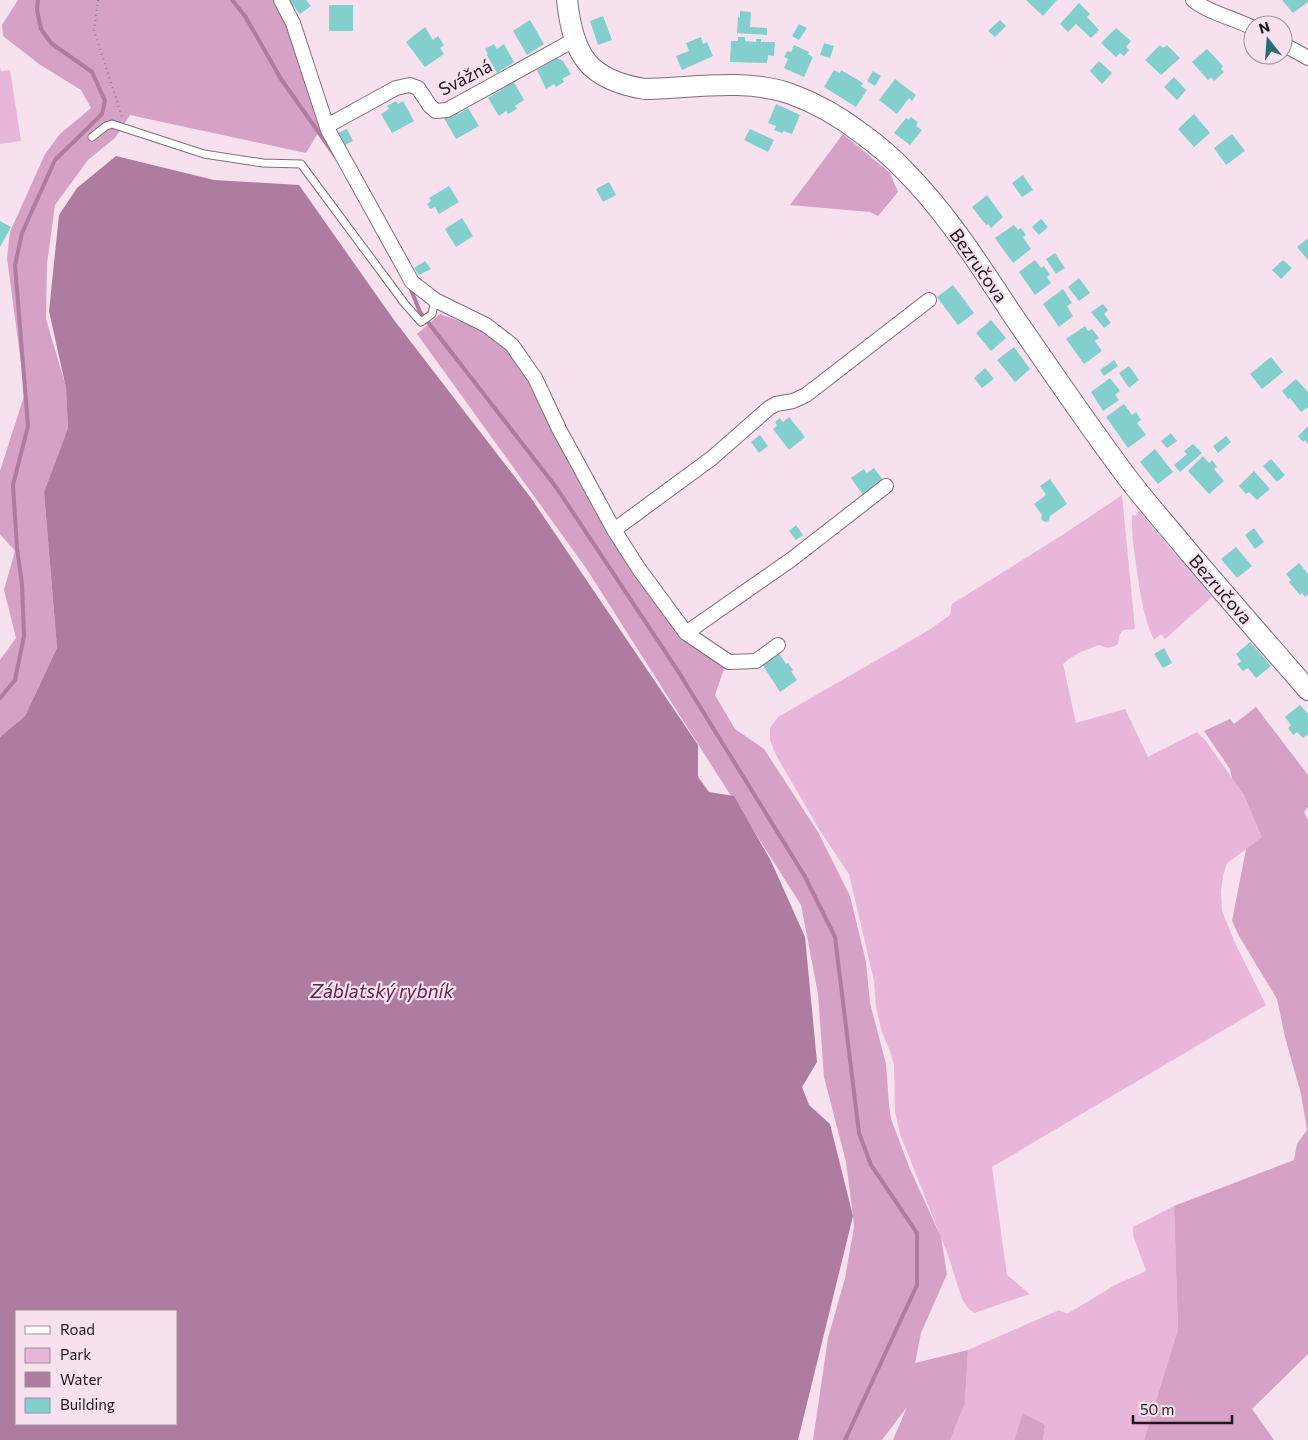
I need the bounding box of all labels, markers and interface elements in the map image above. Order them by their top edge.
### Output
north arrow [1243,15,1293,65]
text: N [1257,17,1272,37]
street label: Svážná [435,54,495,100]
street label: Bezručova [946,224,1012,306]
street label: Bezručova [1185,550,1257,628]
water label: Záblatský rybník [309,979,454,1002]
legend [15,1310,178,1425]
text: Road [60,1320,95,1338]
text: Park [60,1345,91,1363]
text: Water [60,1370,102,1388]
scale bar [1133,1392,1232,1424]
text: Building [60,1395,115,1413]
text: 50 m [1140,1400,1174,1418]

